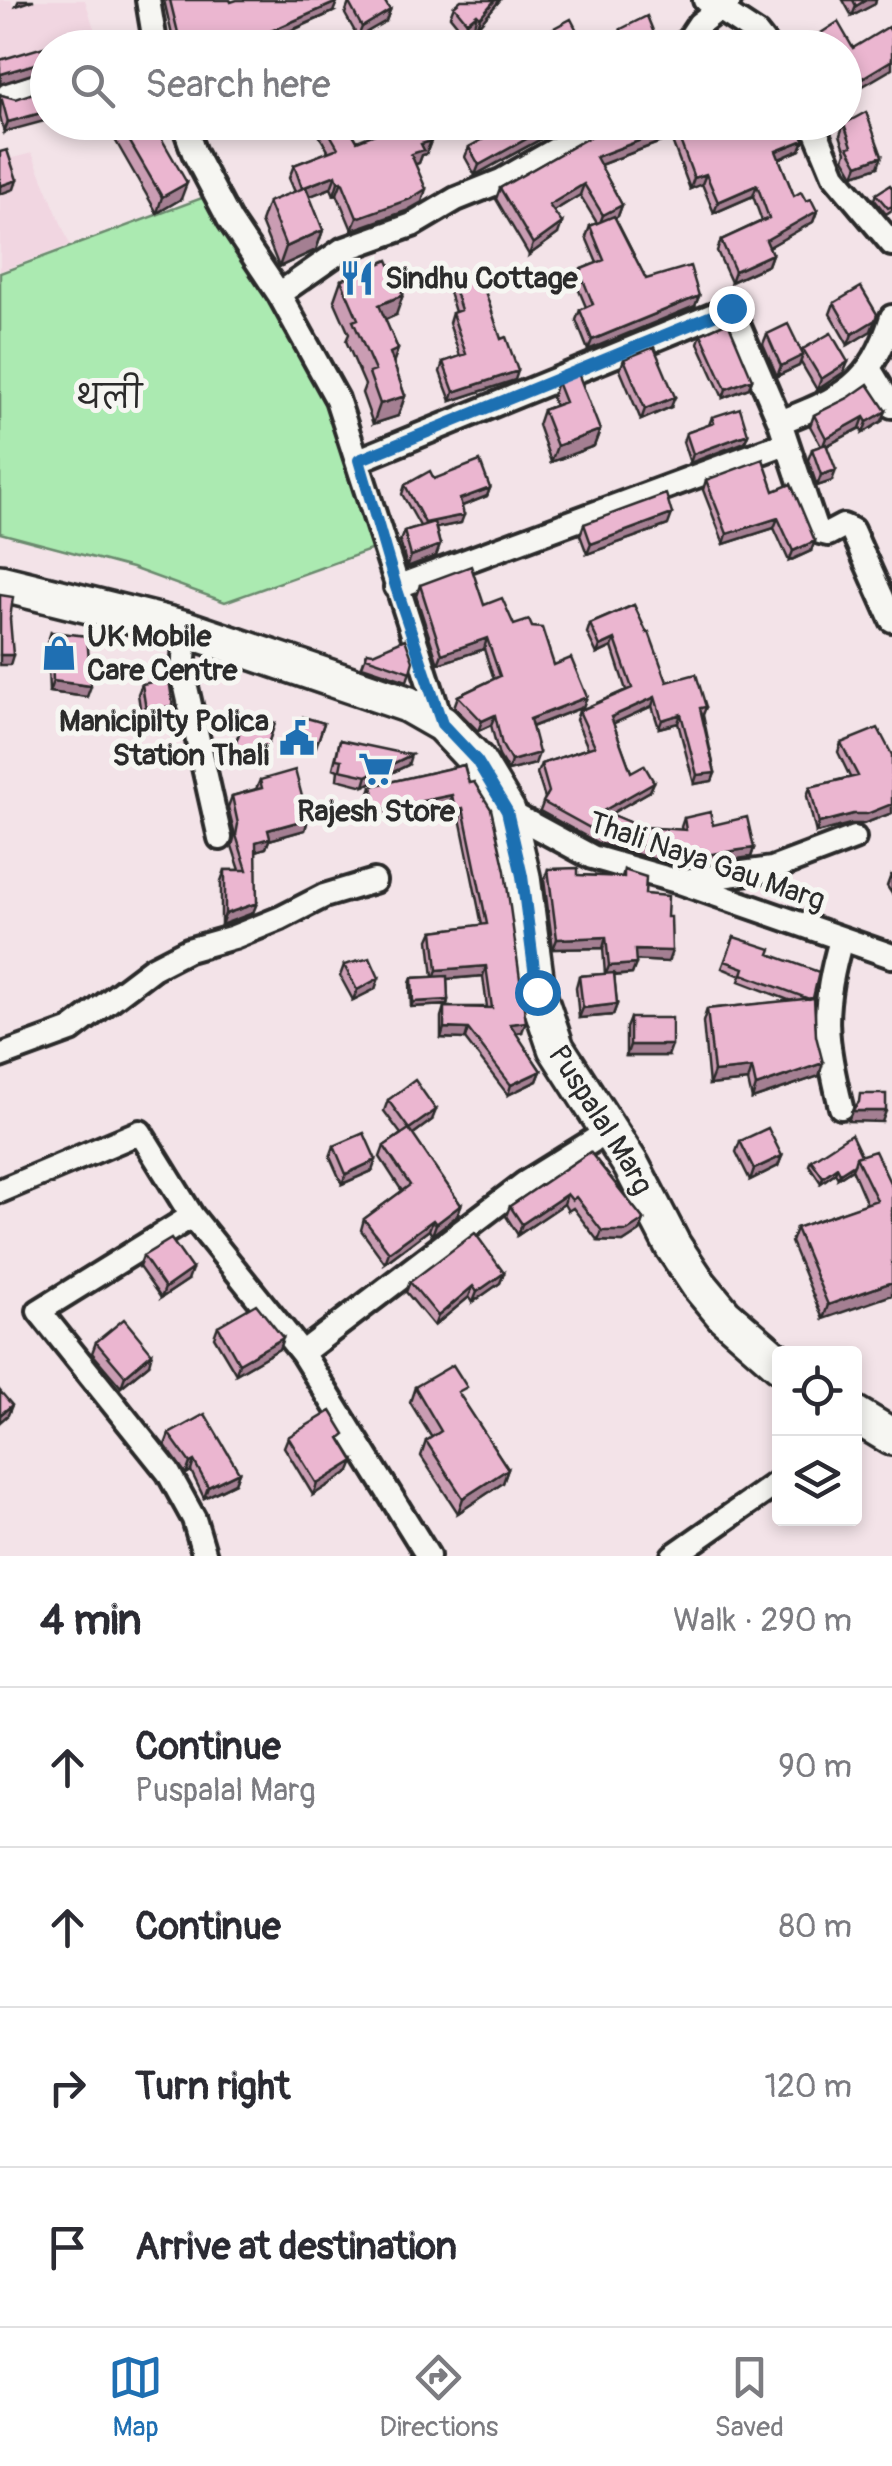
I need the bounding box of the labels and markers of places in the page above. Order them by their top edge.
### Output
restaurant icon: Sindhu Cottage [338,259,376,297]
place label: Sindhu Cottage [385,260,579,297]
place label: UK Mobile Care Centre [87,618,238,689]
shop icon: UK Mobile Care Centre [40,634,78,672]
place label: Manicipilty Polica Station Thali [59,703,269,774]
public building icon: Manicipilty Polica Station Thali [278,719,316,757]
supermarket icon: Rajesh Store [357,750,395,788]
place label: Rajesh Store [297,793,456,830]

